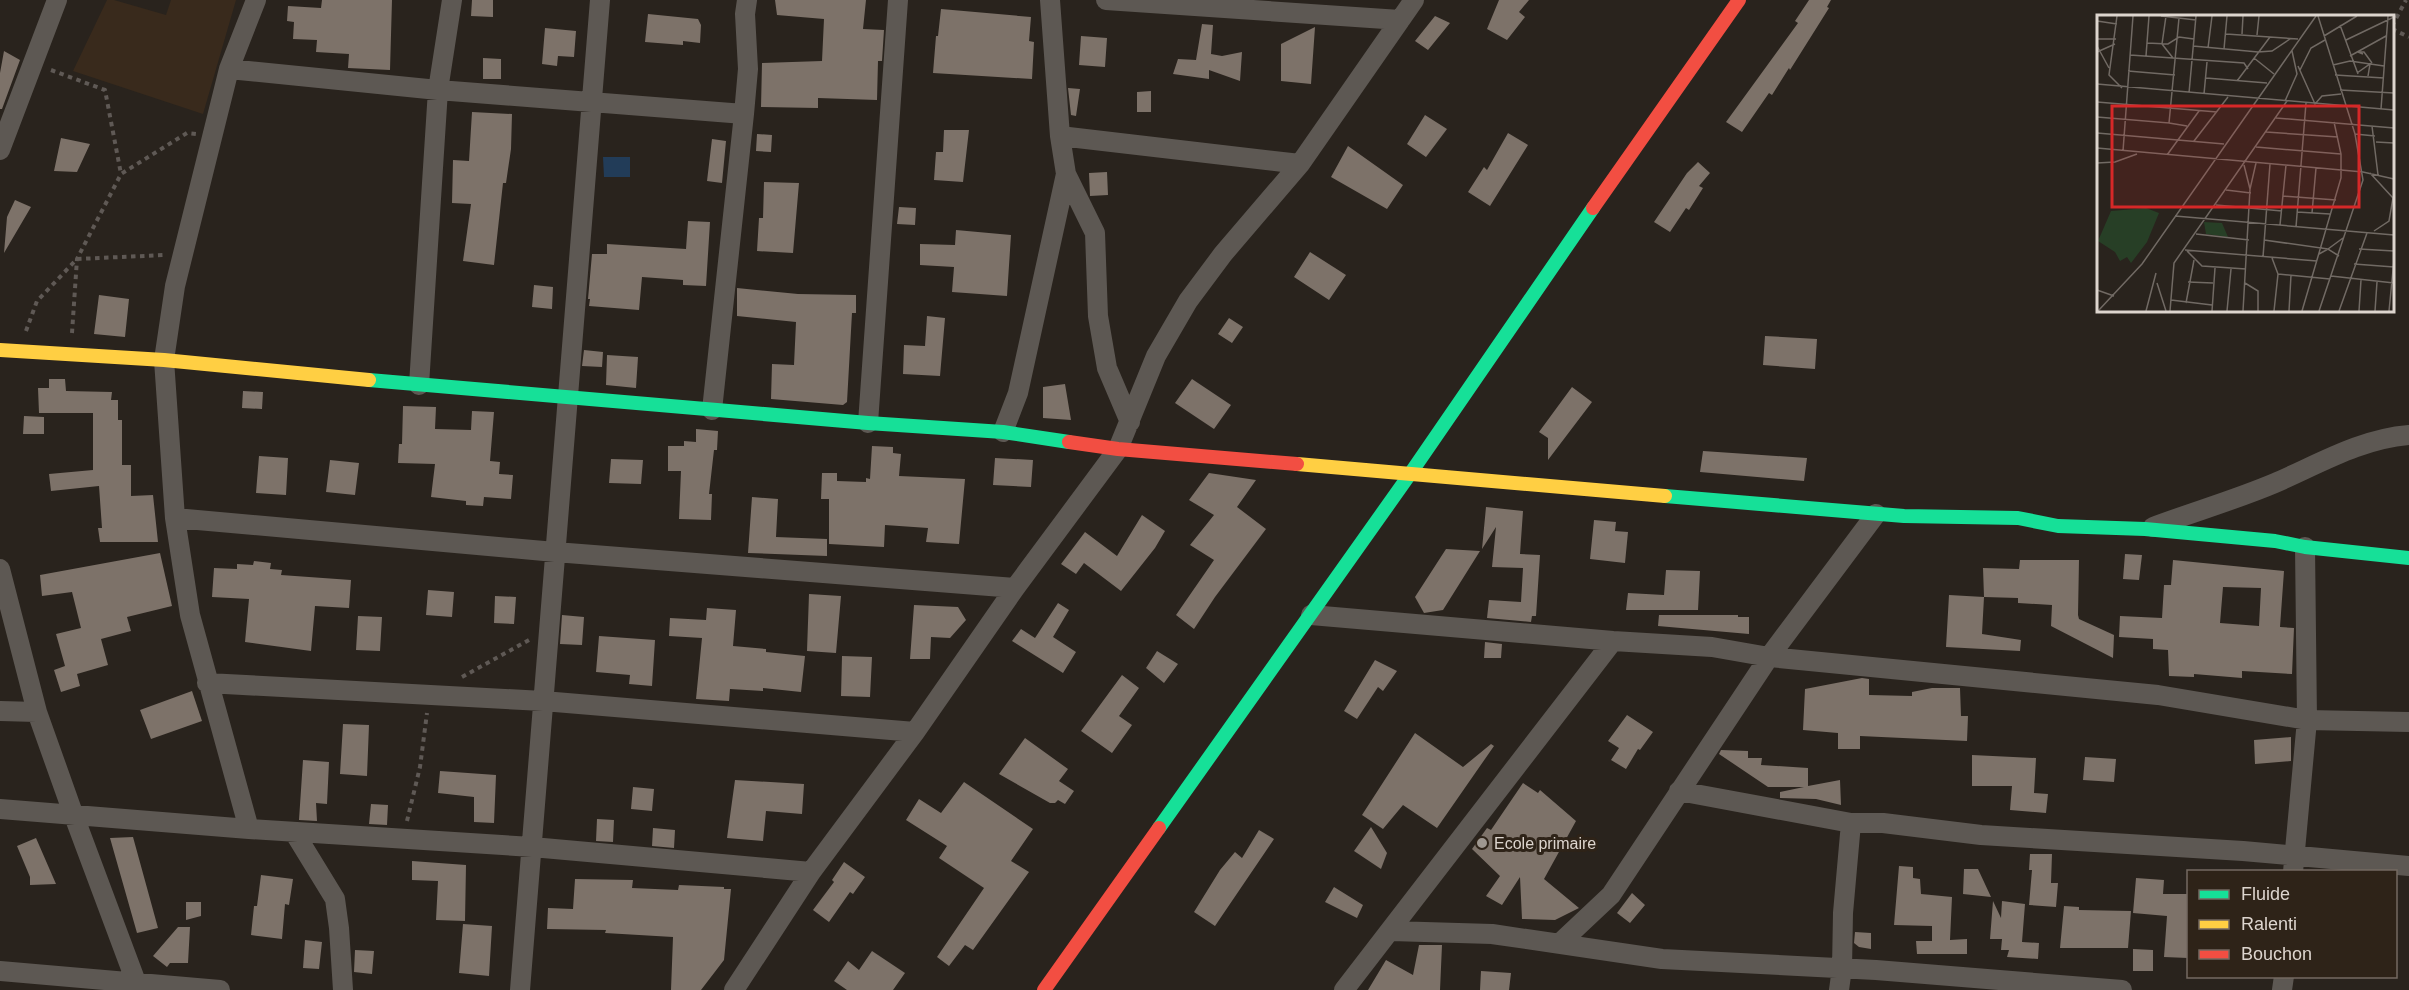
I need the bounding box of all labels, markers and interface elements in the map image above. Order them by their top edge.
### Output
inset map [2097,15,2394,312]
place label: Ecole primaire [1494,835,1596,852]
marker: Ecole primaire [1475,836,1489,850]
legend [2187,870,2397,978]
text: Fluide [2241,884,2290,904]
text: Ralenti [2241,914,2297,934]
text: Bouchon [2241,944,2312,964]

